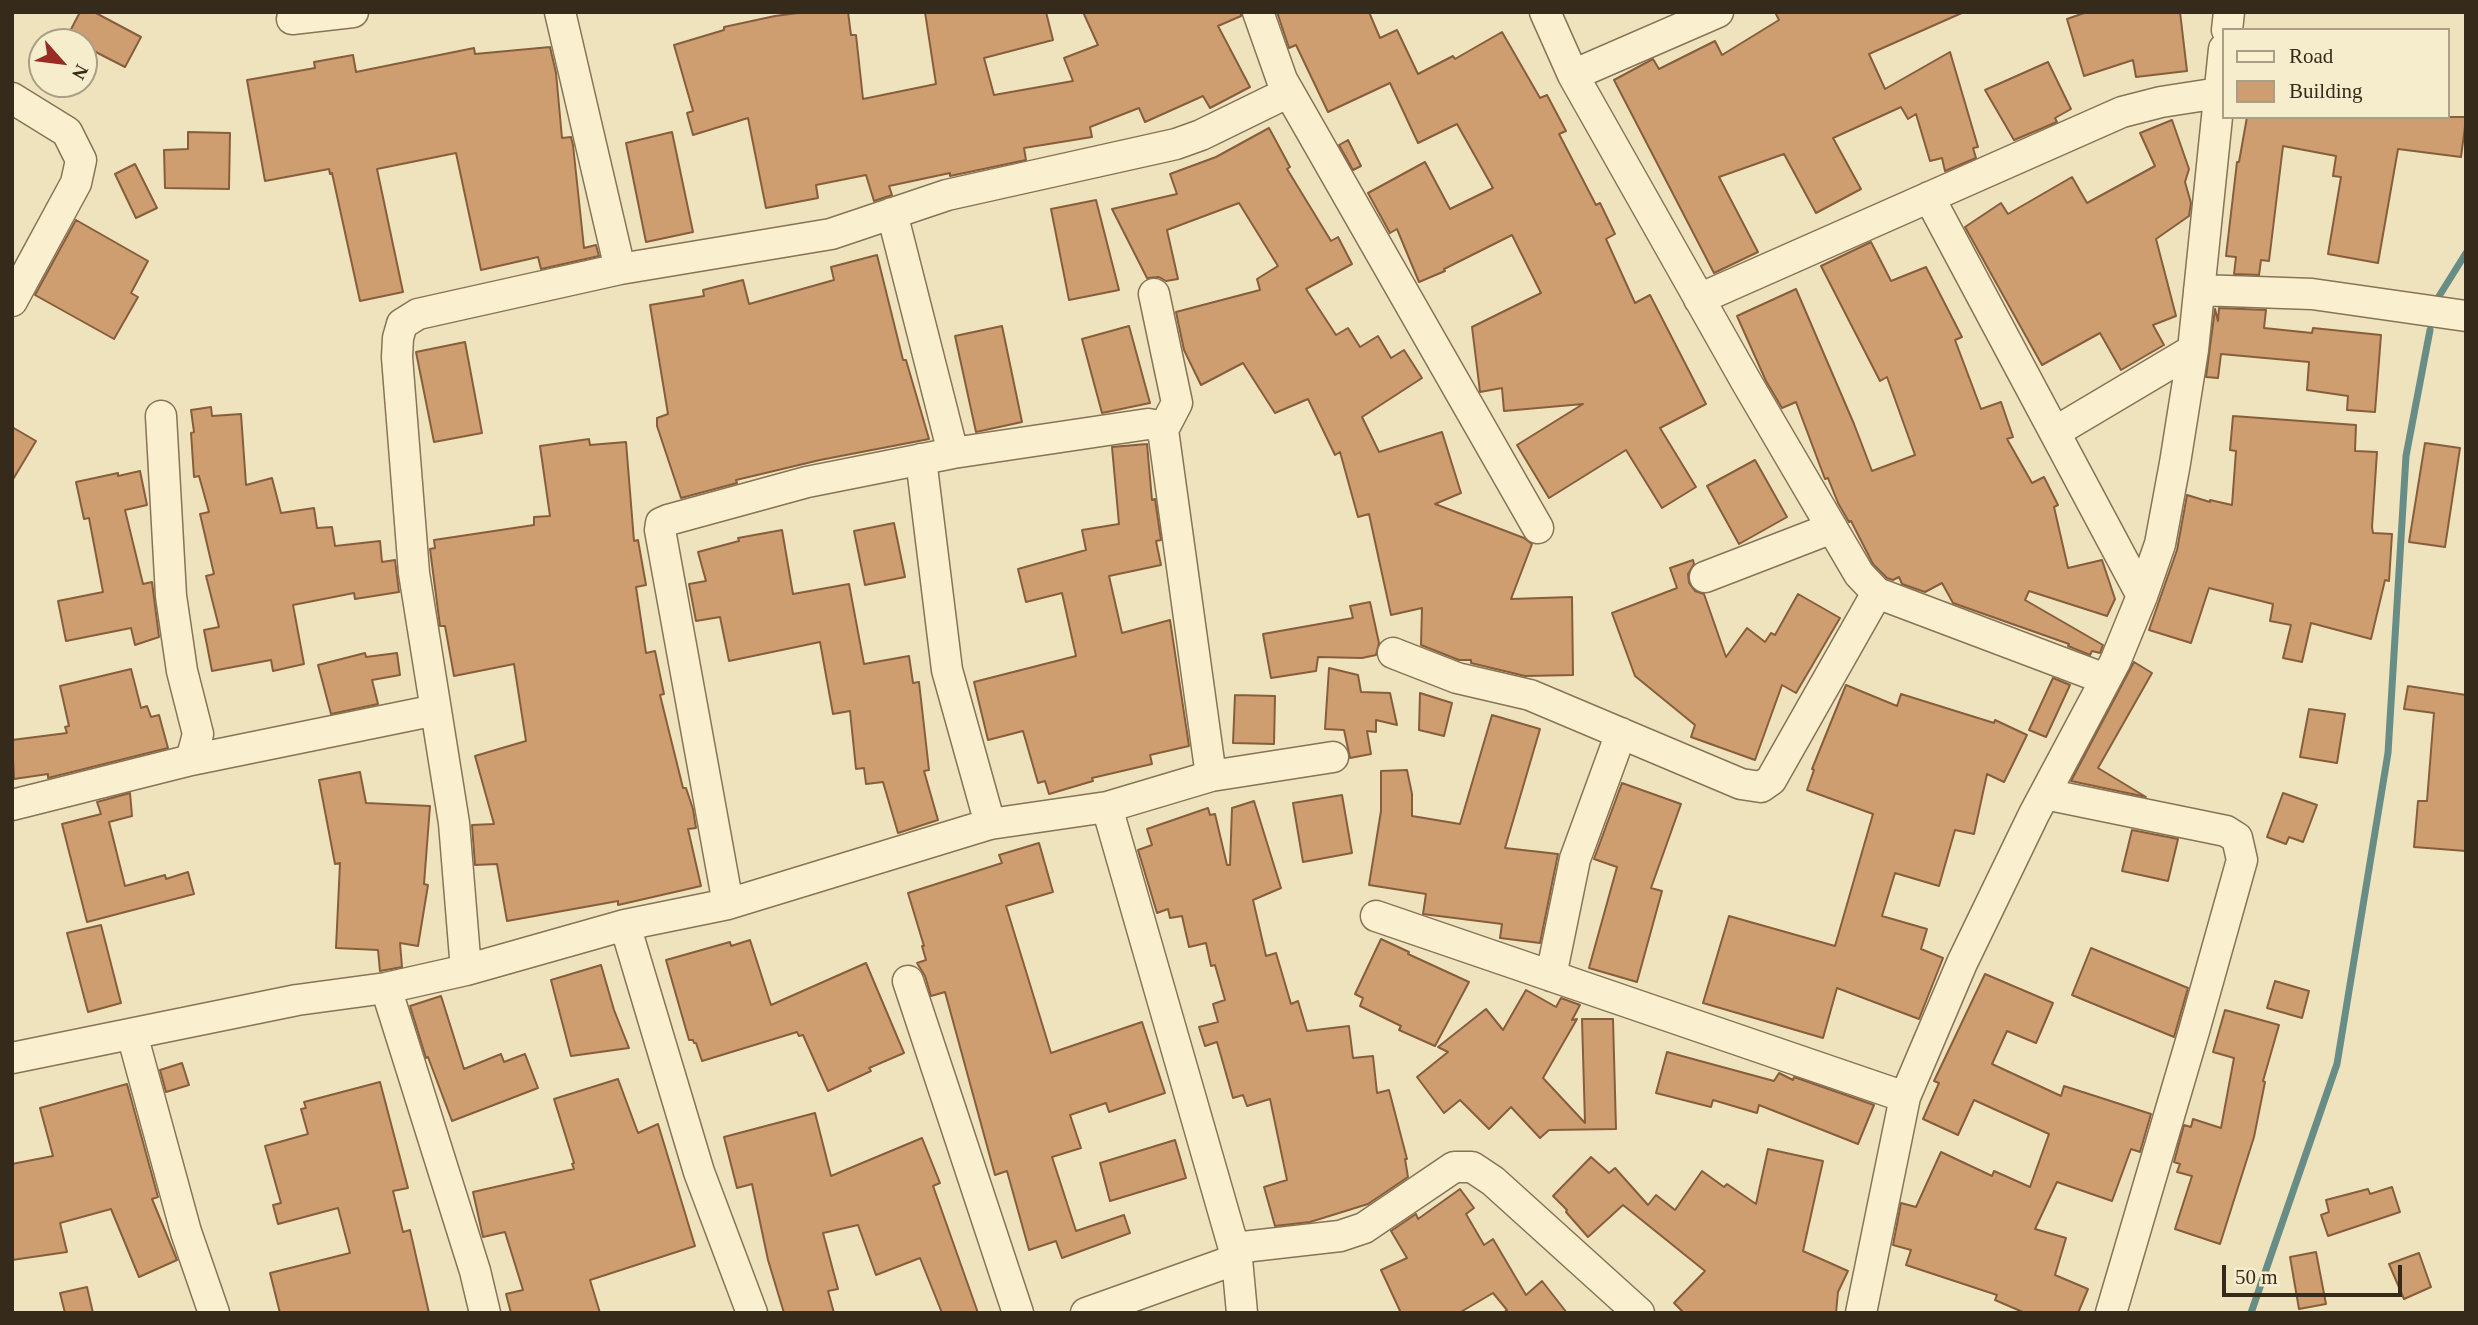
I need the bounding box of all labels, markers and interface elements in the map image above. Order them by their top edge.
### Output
north arrow [28,28,98,98]
legend [2222,28,2450,119]
text: Road [2289,44,2333,68]
text: N [68,61,93,83]
text: Building [2289,79,2363,103]
scale bar [2226,1252,2406,1296]
text: 50 m [2235,1265,2278,1289]

